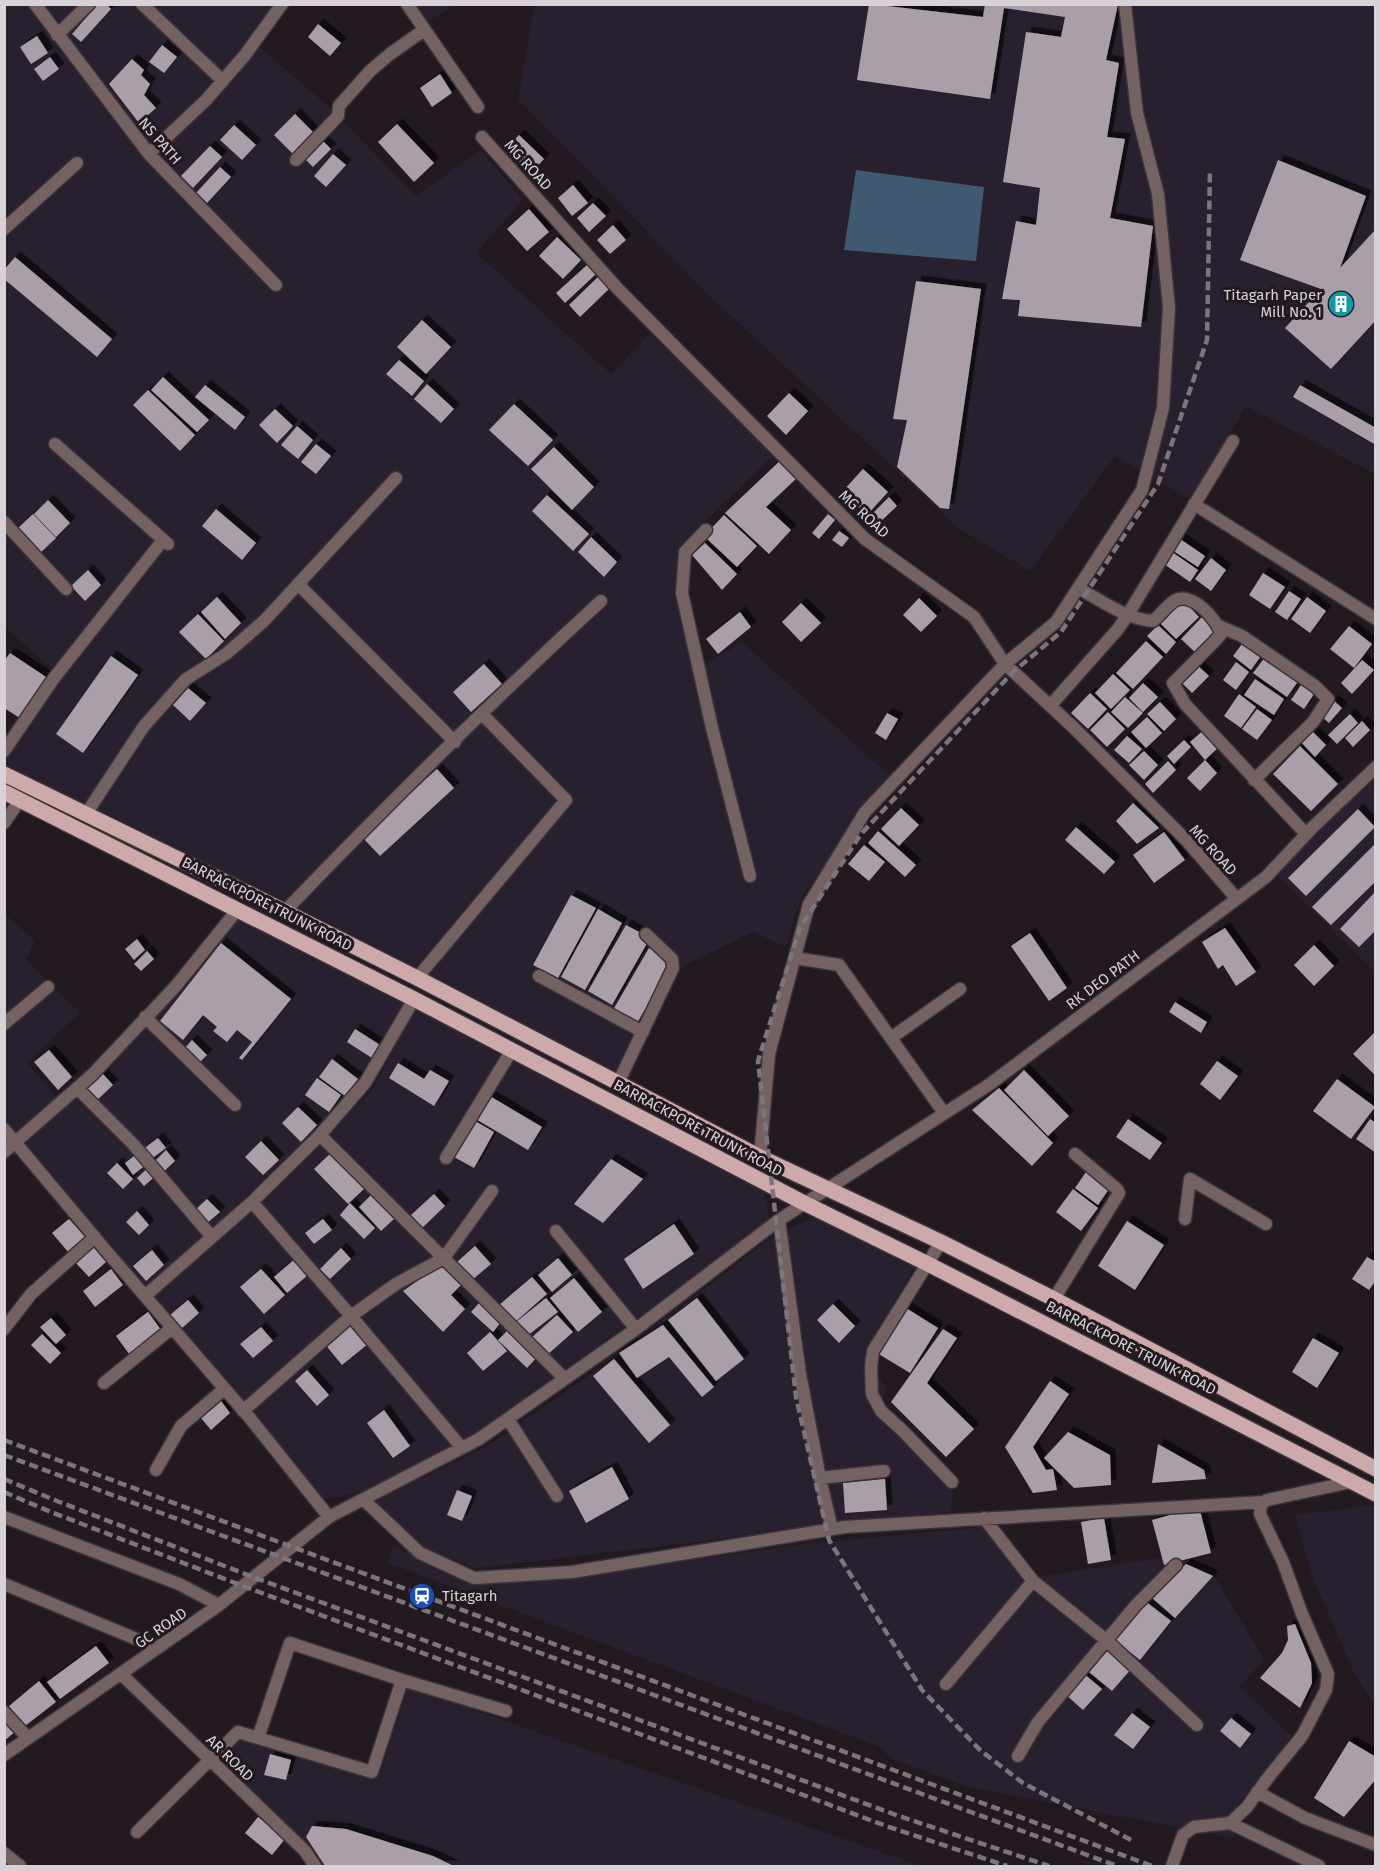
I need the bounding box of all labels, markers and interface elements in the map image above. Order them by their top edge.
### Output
street label: NS PATH [135,114,185,168]
street label: MG ROAD [500,136,556,194]
place label: Titagarh Paper Mill No. 1 [1224,286,1322,321]
building icon: Titagarh Paper Mill No. 1 [1326,289,1356,319]
street label: MG ROAD [835,486,893,542]
street label: MG ROAD [1185,821,1241,879]
street label: BARRACKPORE TRUNK ROAD [179,853,355,955]
street label: RK DEO PATH [1063,947,1143,1013]
street label: BARRACKPORE TRUNK ROAD [610,1076,786,1180]
street label: BARRACKPORE TRUNK ROAD [1043,1297,1219,1399]
station icon: Titagarh [407,1581,437,1611]
place label: Titagarh [442,1587,498,1605]
street label: GC ROAD [132,1604,190,1652]
street label: AR ROAD [202,1731,258,1785]

